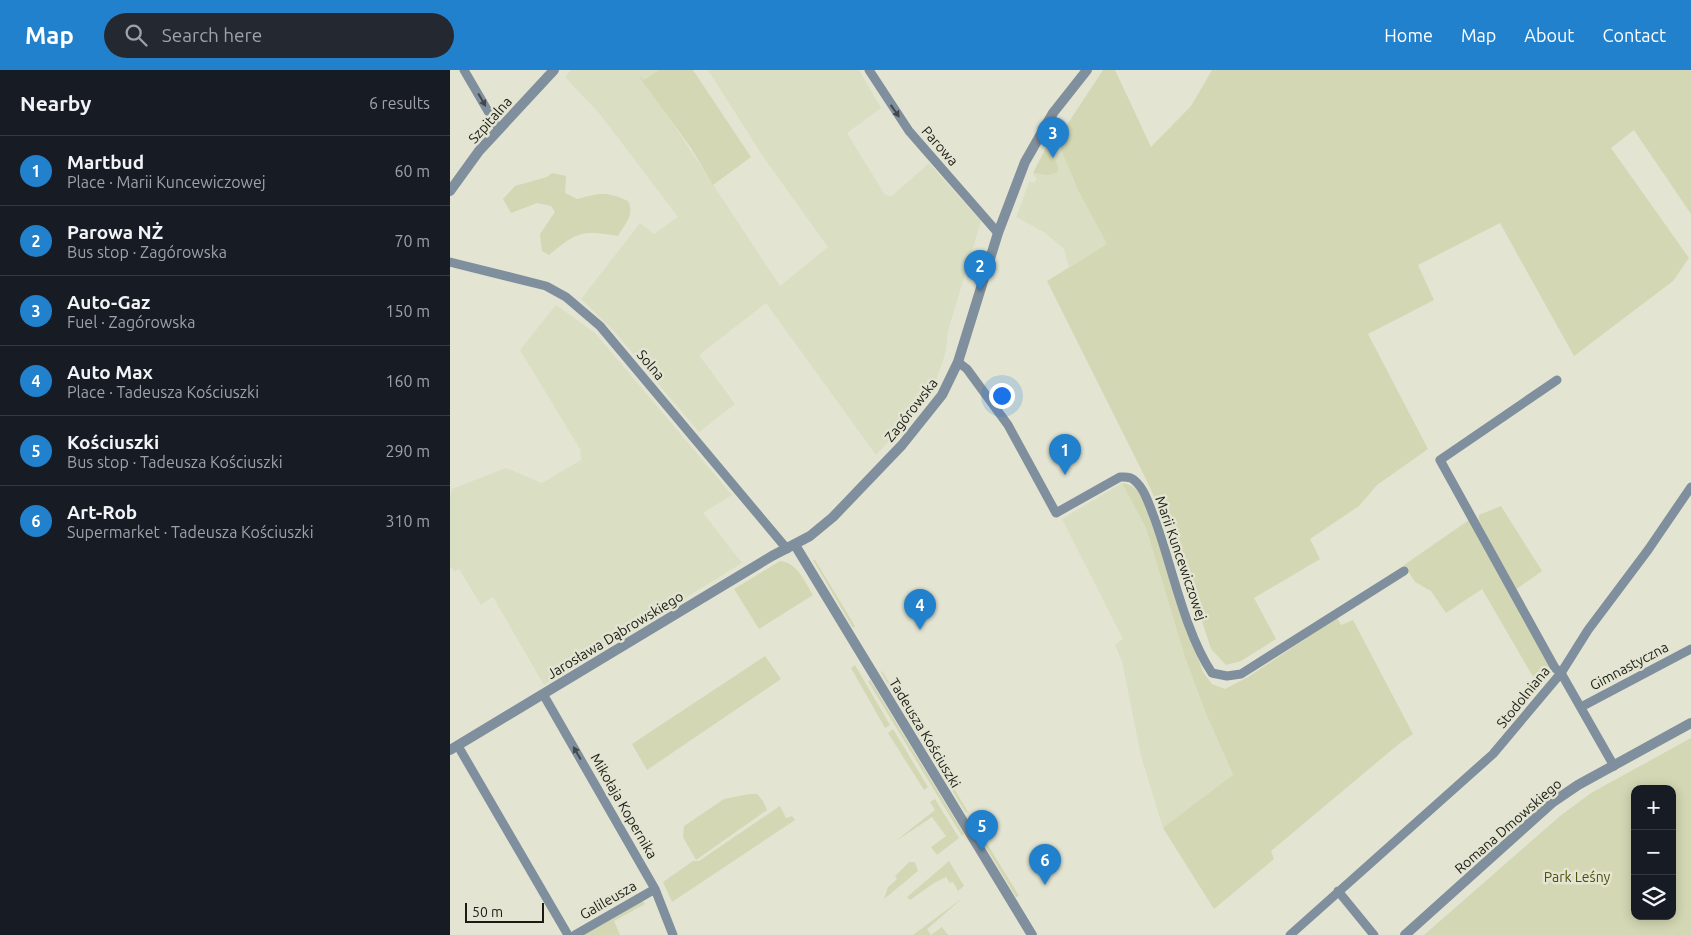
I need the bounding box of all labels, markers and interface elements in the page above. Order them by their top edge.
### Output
search box [104,13,454,58]
icon: search [122,21,150,49]
text: Map [25,22,74,49]
text: Search here [162,24,262,46]
text: Home [1384,25,1433,45]
text: Map [1461,25,1496,45]
text: About [1524,25,1574,45]
text: Contact [1602,25,1666,45]
text: Nearby [20,91,91,115]
one-way arrow [477,93,486,107]
text: 6 results [369,94,430,112]
street label: Szpitalna [465,94,515,146]
one-way arrow [890,104,900,118]
pin: 3 [1037,117,1069,158]
street label: Parowa [919,123,961,169]
text: Martbud [67,151,144,173]
text: 1 [31,162,41,180]
text: 60 m [394,162,430,180]
text: Place · Marii Kuncewiczowej [67,173,266,191]
text: Parowa NŻ [67,221,163,243]
text: 2 [31,232,41,250]
text: 70 m [394,232,430,250]
text: Bus stop · Zagórowska [67,243,227,261]
pin: 2 [964,250,996,291]
text: Auto-Gaz [67,291,150,313]
text: 3 [31,302,41,320]
text: 150 m [385,302,430,320]
text: Fuel · Zagórowska [67,313,196,331]
street label: Solna [634,347,668,383]
text: Auto Max [67,361,153,383]
text: 4 [31,372,41,390]
text: 160 m [385,372,430,390]
street label: Zagórowska [881,375,941,445]
text: Place · Tadeusza Kościuszki [67,383,259,401]
your location [989,383,1015,409]
text: Kościuszki [67,431,159,453]
pin: 1 [1049,434,1081,475]
text: 5 [31,442,41,460]
text: 290 m [385,442,430,460]
text: Bus stop · Tadeusza Kościuszki [67,453,283,471]
street label: Marii Kuncewiczowej [1152,494,1210,622]
text: Art-Rob [67,501,137,523]
text: 6 [31,512,41,530]
text: 310 m [385,512,430,530]
text: Supermarket · Tadeusza Kościuszki [67,523,314,541]
street label: Jarosława Dąbrowskiego [544,588,686,682]
pin: 4 [904,589,936,630]
street label: Gimnastyczna [1587,639,1671,693]
street label: Stodolniana [1493,663,1553,731]
street label: Tadeusza Kościuszki [886,675,964,791]
one-way arrow [573,746,582,759]
street label: Mikołaja Kopernika [587,751,661,861]
street label: Romana Dmowskiego [1451,775,1565,877]
map controls [1631,785,1676,920]
button: + [1631,785,1676,830]
pin: 5 [966,810,998,851]
button: − [1631,830,1676,875]
pin: 6 [1029,844,1061,885]
park label: Park Leśny [1544,869,1611,885]
button: layers [1631,875,1676,920]
street label: Galileusza [577,877,639,923]
scale bar [465,900,544,923]
text: 50 m [472,904,503,920]

